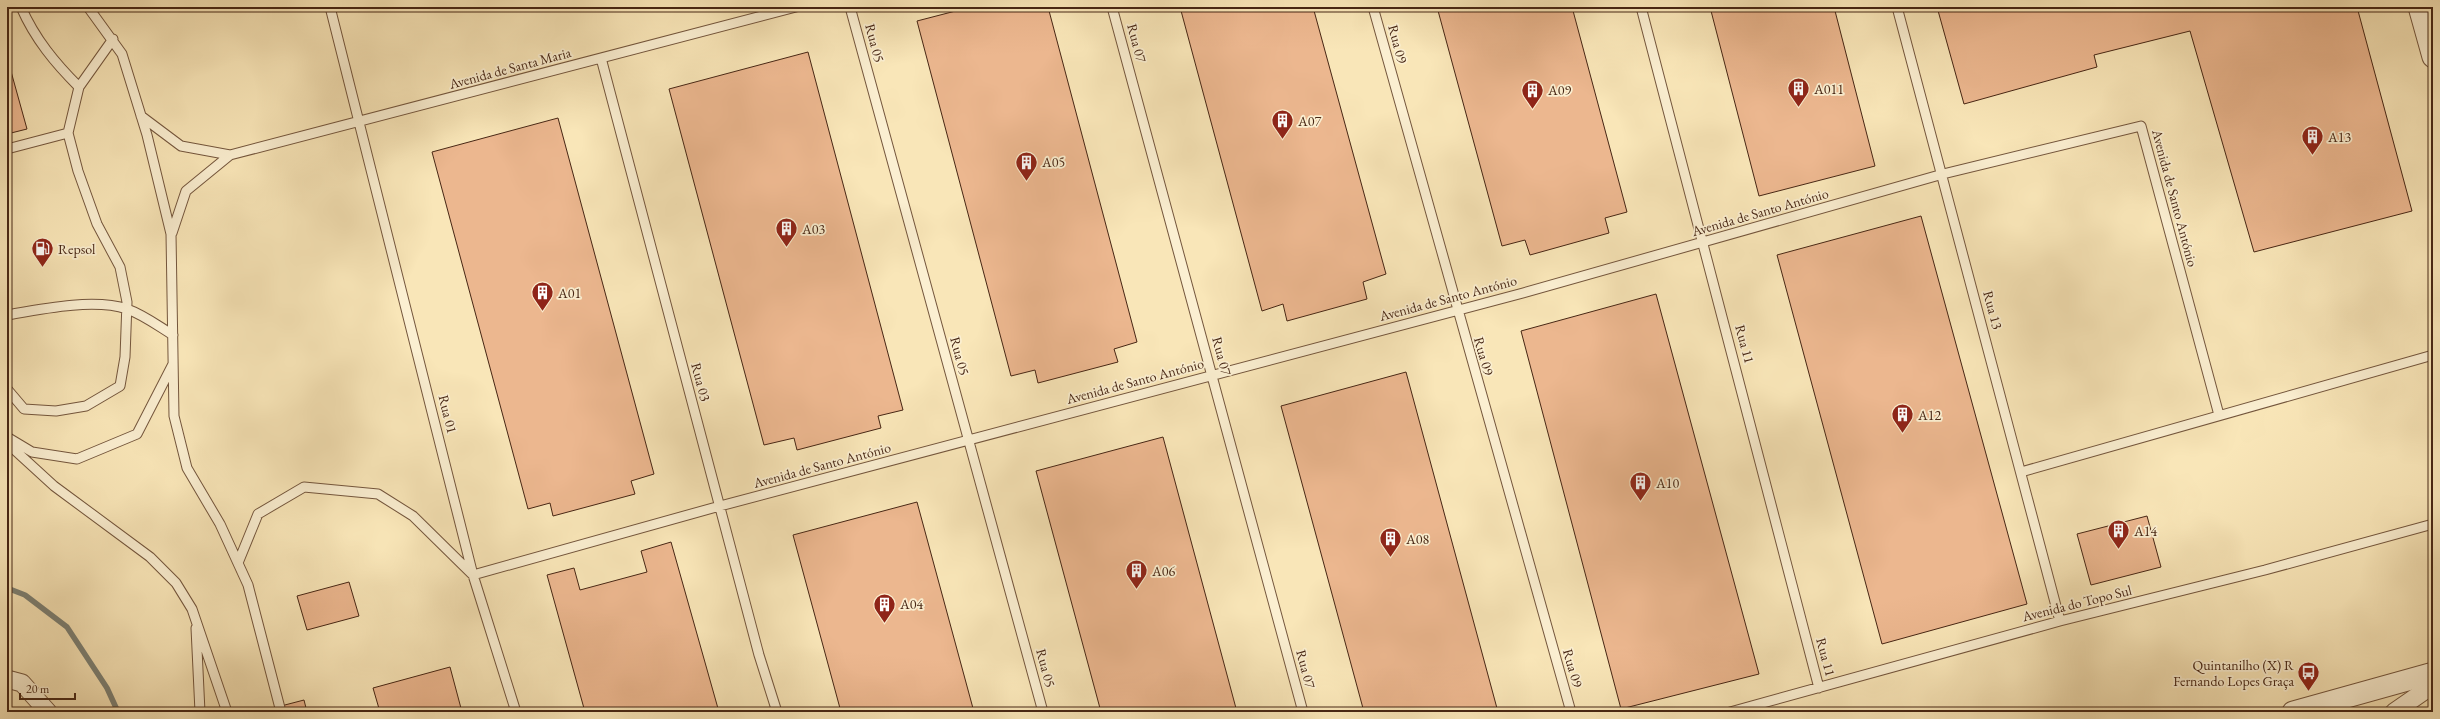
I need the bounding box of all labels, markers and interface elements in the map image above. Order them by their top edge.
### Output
street label: Rua 05 [861,22,889,64]
street label: Rua 07 [1123,22,1151,65]
street label: Rua 09 [1384,23,1412,66]
street label: Avenida de Santa Maria [446,43,573,93]
building icon: A011 [1786,76,1812,109]
building icon: A09 [1519,77,1545,110]
place label: A011 [1813,80,1844,98]
place label: A09 [1547,81,1571,99]
building icon: A07 [1270,108,1296,141]
place label: A07 [1297,112,1321,130]
building icon: A13 [2299,124,2325,157]
street label: Avenida de Santo António [2148,126,2202,269]
place label: A13 [2327,128,2351,146]
building icon: A05 [1014,149,1040,182]
place label: A05 [1041,153,1065,171]
street label: Avenida de Santo António [1689,184,1830,240]
building icon: A03 [773,216,799,249]
place label: A03 [801,220,825,238]
fuel station icon: Repsol [29,236,55,269]
place label: Repsol [58,240,96,258]
street label: Avenida de Santo António [1376,271,1519,325]
building icon: A01 [530,280,556,313]
place label: A01 [557,284,581,302]
street label: Rua 13 [1979,289,2007,332]
street label: Rua 11 [1731,323,1759,365]
street label: Rua 05 [946,335,974,377]
street label: Rua 07 [1208,335,1236,378]
street label: Rua 09 [1470,335,1498,378]
street label: Avenida de Santo António [1063,354,1206,408]
street label: Rua 03 [687,361,715,404]
street label: Rua 01 [435,393,461,435]
building icon: A12 [1890,402,1916,435]
place label: A12 [1917,406,1941,424]
street label: Avenida de Santo António [750,438,893,492]
building icon: A10 [1627,470,1653,503]
place label: A10 [1655,474,1679,492]
building icon: A14 [2106,518,2132,551]
place label: A14 [2133,522,2157,540]
building icon: A08 [1377,526,1403,559]
place label: A08 [1405,530,1429,548]
building icon: A06 [1124,558,1150,591]
place label: A06 [1151,562,1175,580]
street label: Avenida do Topo Sul [2019,581,2134,626]
building icon: A04 [871,591,897,624]
place label: A04 [899,595,923,613]
street label: Rua 11 [1812,636,1840,678]
street label: Rua 05 [1032,647,1060,689]
street label: Rua 09 [1559,647,1587,690]
street label: Rua 07 [1292,648,1320,691]
place label: Quintanilho (X) R Fernando Lopes Graça [2173,656,2295,690]
bus stop icon: Quintanilho (X) R Fernando Lopes Graça [2296,660,2322,693]
scale bar [20,675,75,701]
text: 20 m [26,681,50,697]

